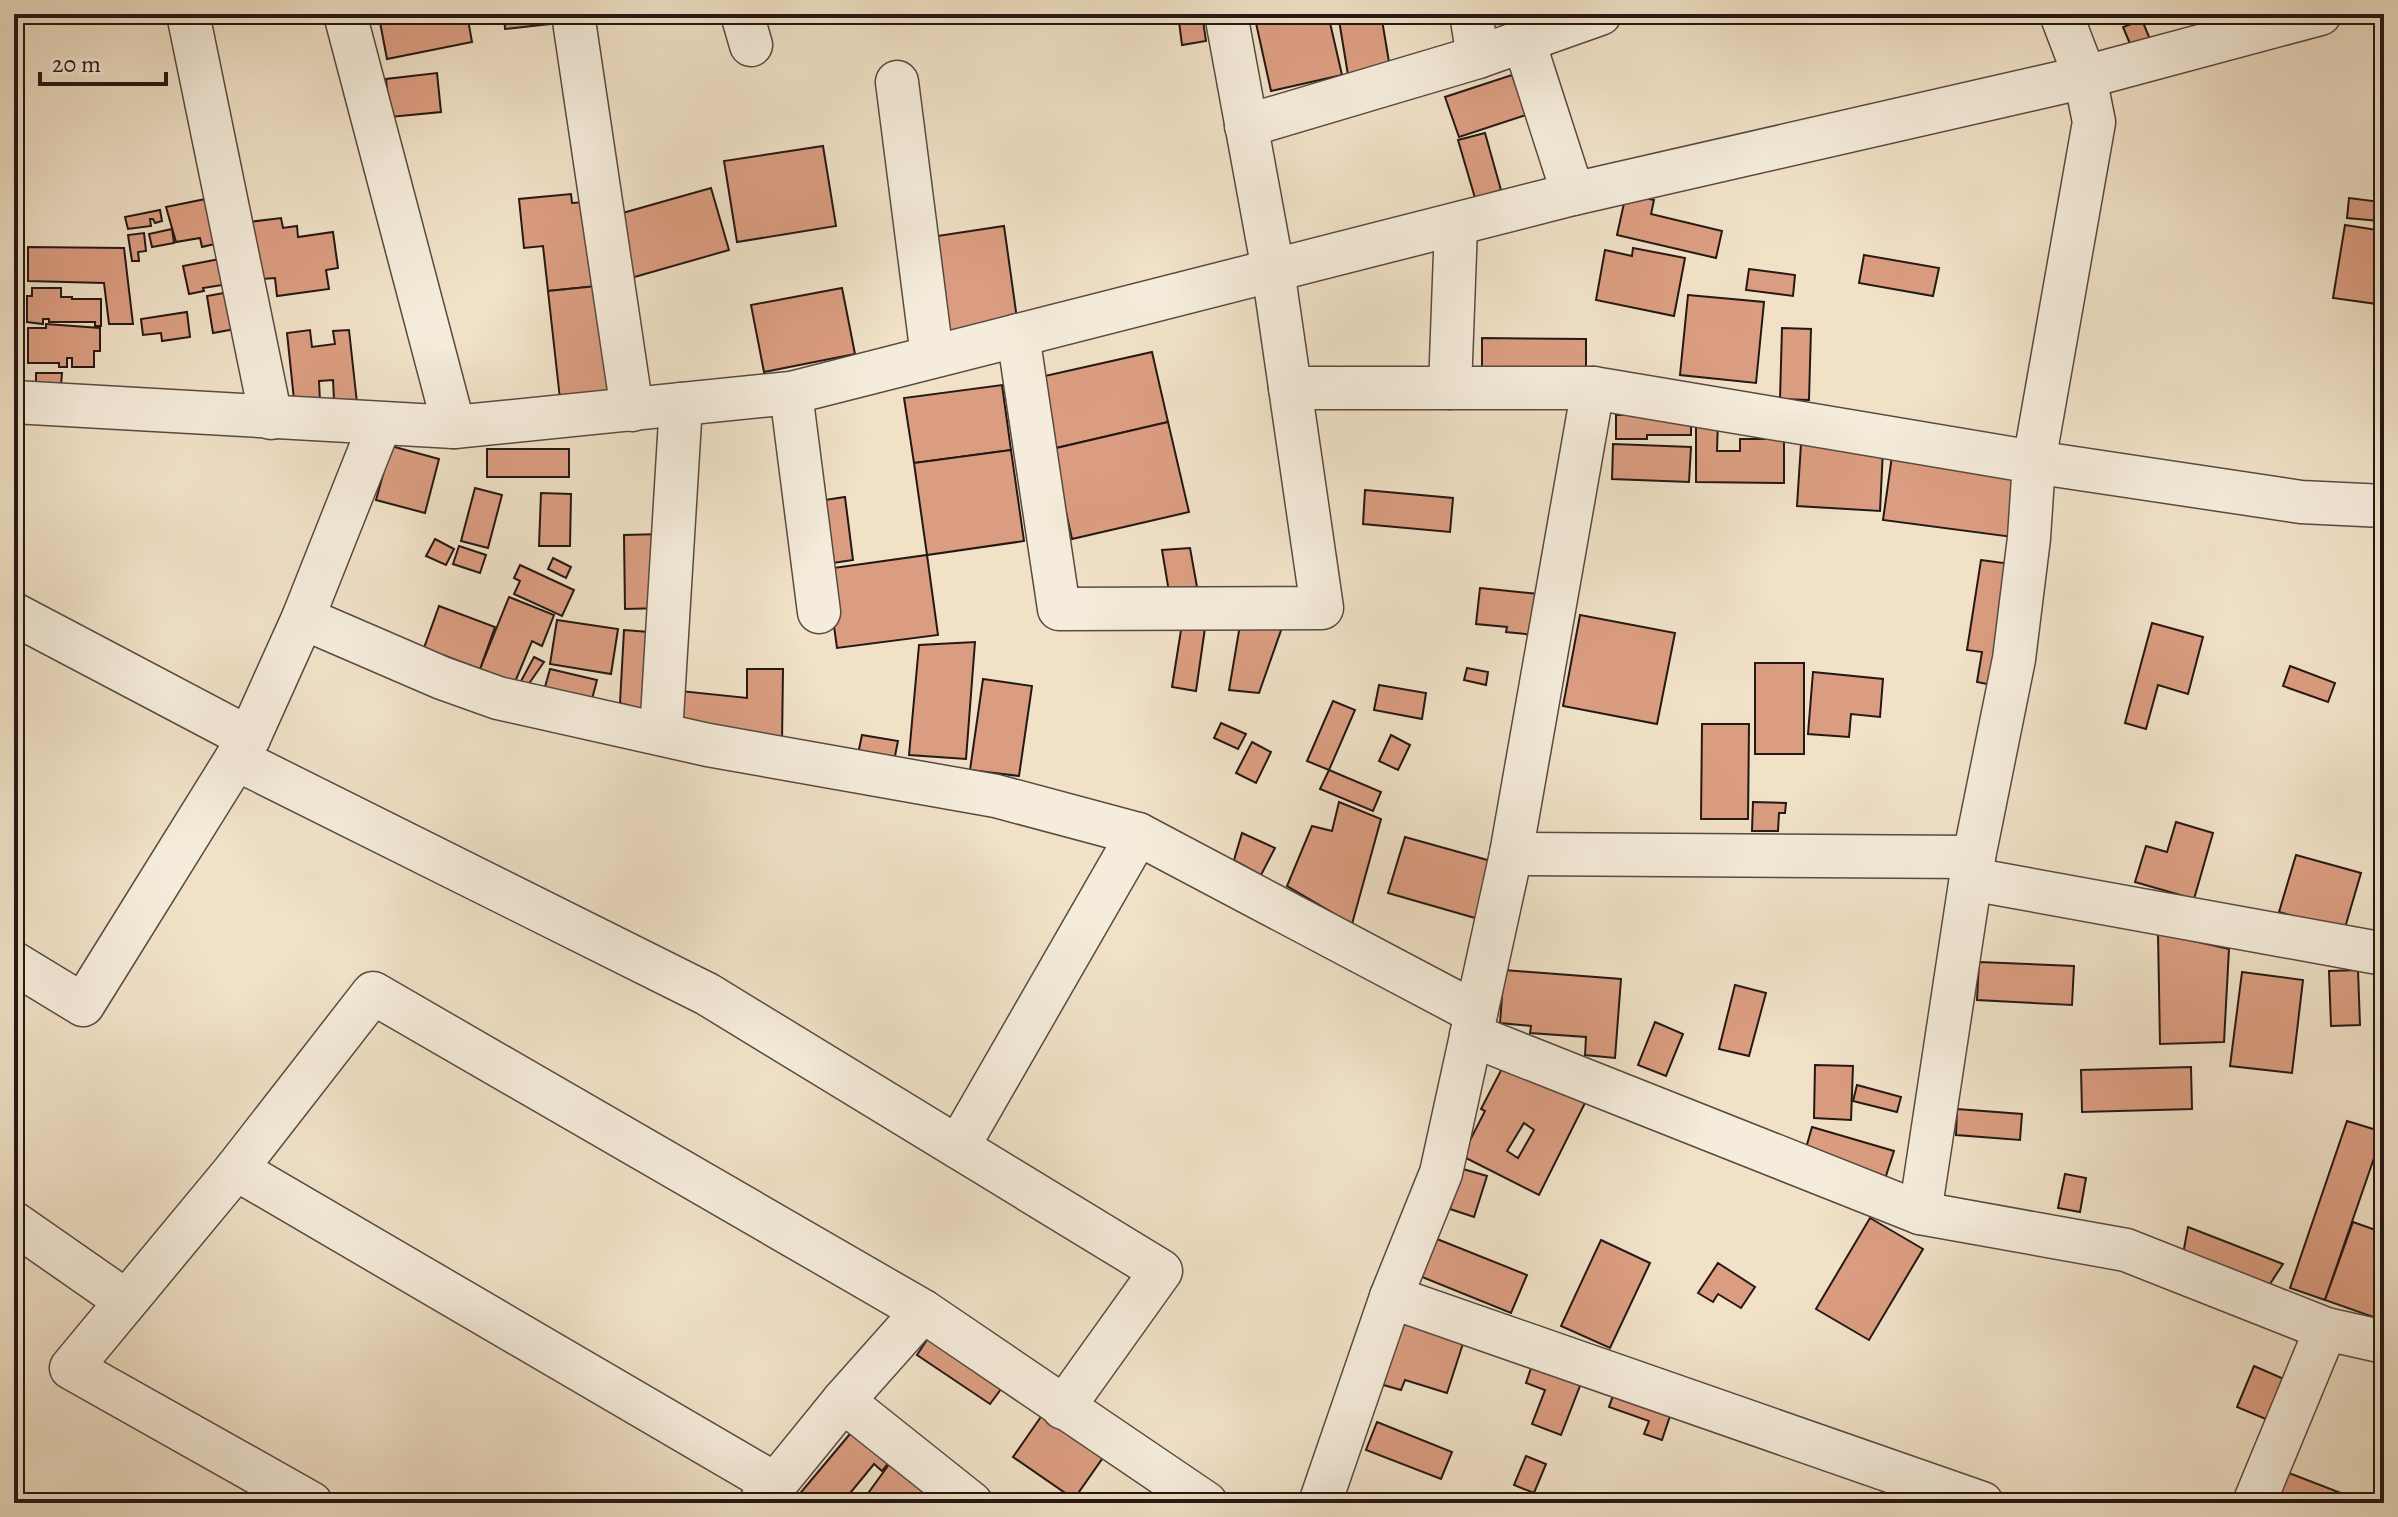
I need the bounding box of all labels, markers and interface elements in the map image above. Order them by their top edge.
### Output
scale bar [40,36,166,86]
text: 20 m [52,48,101,80]

